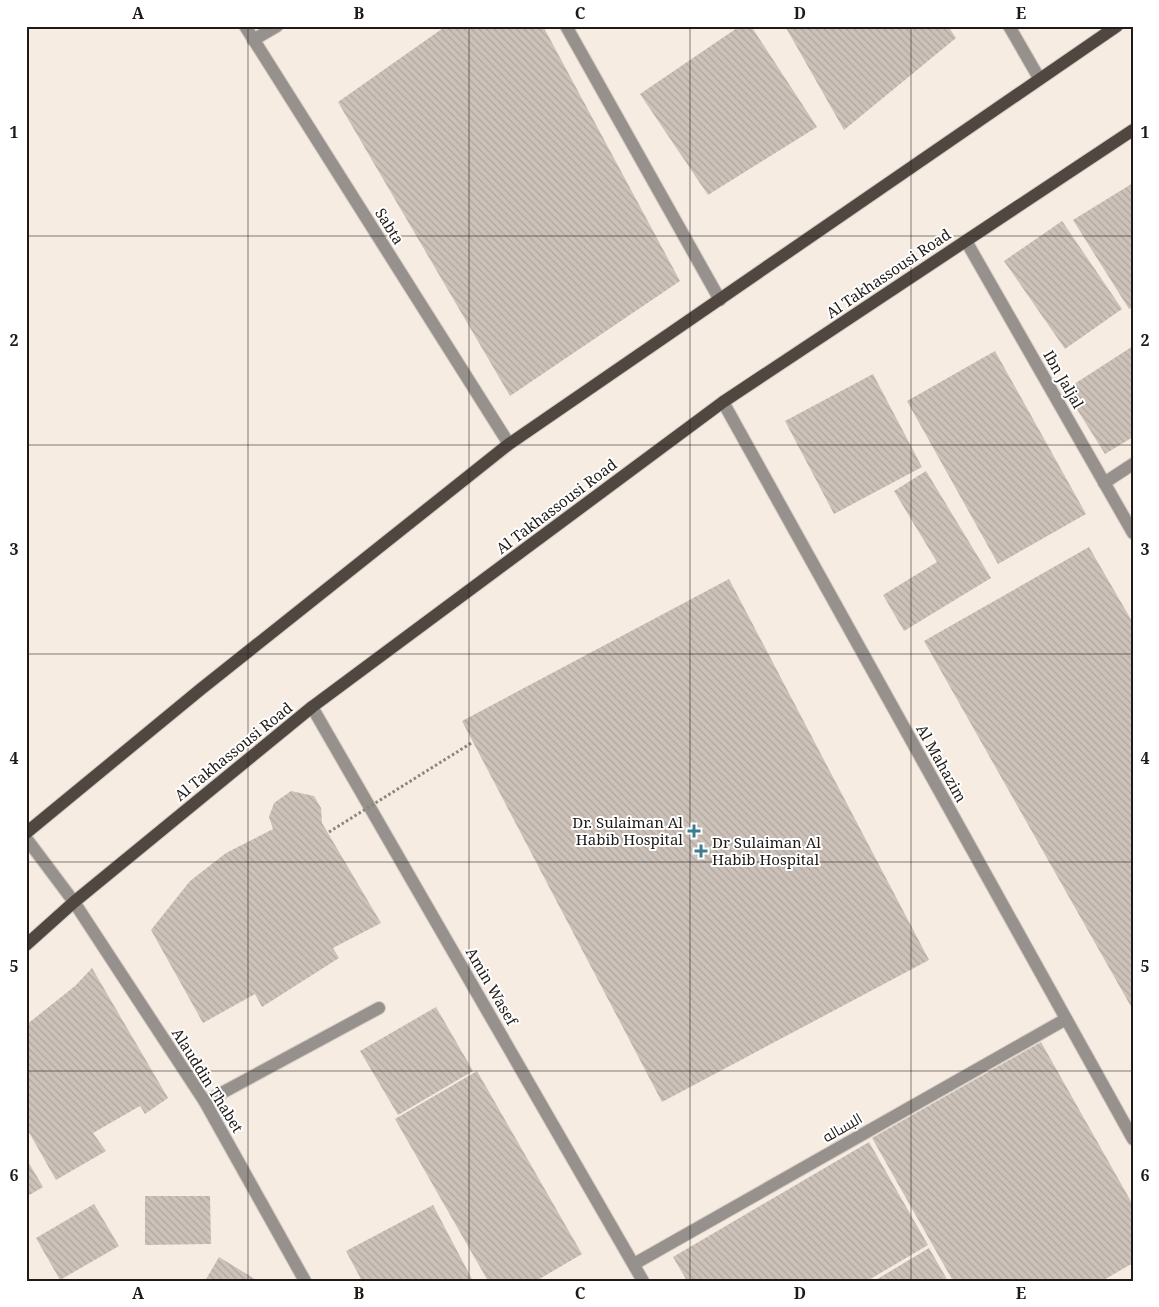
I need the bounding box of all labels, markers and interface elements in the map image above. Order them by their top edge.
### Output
text: A [132,2,145,24]
text: B [354,2,365,24]
text: C [575,2,586,24]
text: D [794,2,806,24]
text: E [1016,2,1026,24]
text: 1 [9,121,19,143]
text: 1 [1140,121,1150,143]
street label: Sabta [371,204,409,248]
street label: Al Takhassousi Road [822,224,954,322]
text: 2 [9,329,19,351]
text: 2 [1140,329,1150,351]
street label: Ibn Jaljal [1039,346,1089,412]
street label: Al Takhassousi Road [492,454,620,558]
text: 3 [9,538,19,560]
text: 3 [1140,538,1150,560]
street label: Al Takhassousi Road [170,697,296,805]
street label: Al Mahazim [912,720,972,806]
text: 4 [9,747,19,769]
text: 4 [1140,747,1150,769]
place label: Dr. Sulaiman Al Habib Hospital [572,812,683,849]
marker: Dr. Sulaiman Al Habib Hospital [687,824,701,838]
place label: Dr Sulaiman Al Habib Hospital [712,832,821,869]
marker: Dr Sulaiman Al Habib Hospital [694,844,708,858]
street label: Amin Wasef [462,944,523,1030]
text: 5 [9,955,19,977]
text: 5 [1140,955,1150,977]
street label: Alauddin Thabet [168,1024,248,1136]
street label: البساله [819,1108,865,1146]
text: 6 [9,1164,19,1186]
text: 6 [1140,1164,1150,1186]
text: A [132,1282,145,1304]
text: B [354,1282,365,1304]
text: C [575,1282,586,1304]
text: D [794,1282,806,1304]
text: E [1016,1282,1026,1304]

